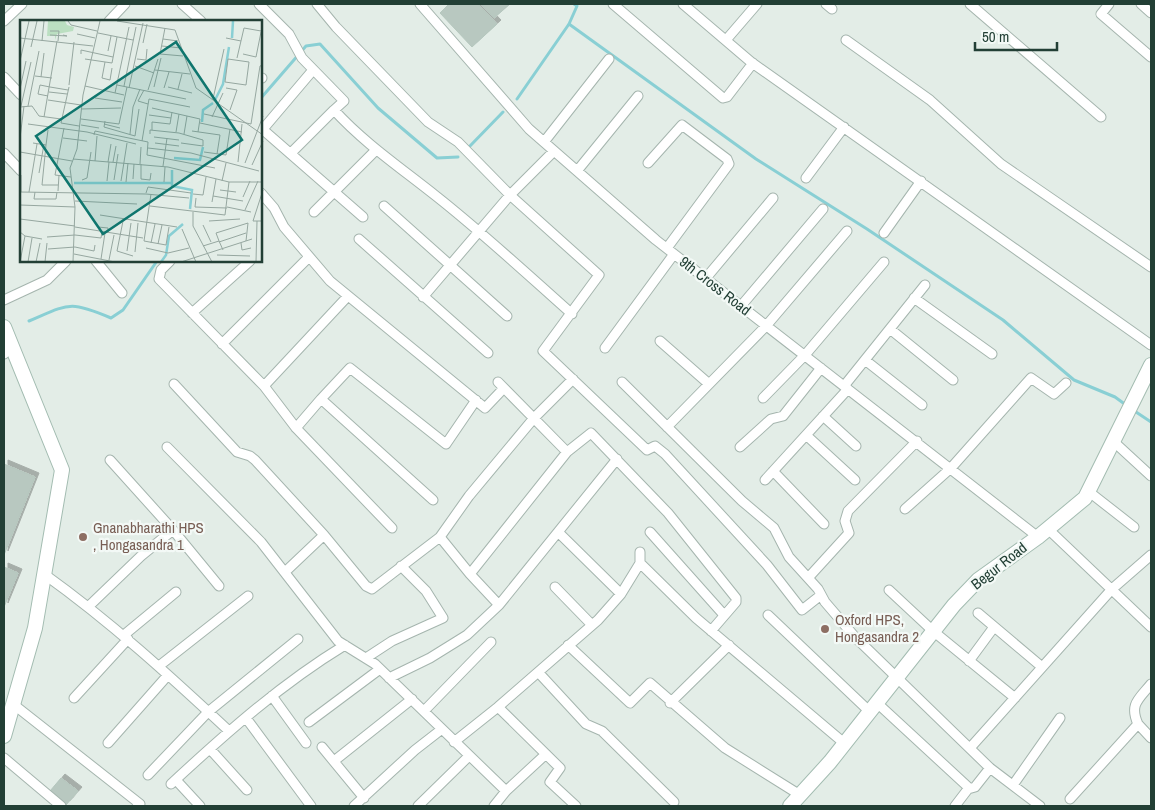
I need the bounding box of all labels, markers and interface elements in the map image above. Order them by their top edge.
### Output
inset map [20,20,262,262]
scale bar [975,20,1058,52]
text: 50 m [982,26,1009,47]
street label: 9th Cross Road [675,251,755,320]
place label: Gnanabharathi HPS , Hongasandra 1 [93,517,204,555]
marker: Gnanabharathi HPS , Hongasandra 1 [77,531,89,543]
street label: Begur Road [966,537,1031,594]
place label: Oxford HPS, Hongasandra 2 [835,609,919,647]
marker: Oxford HPS, Hongasandra 2 [819,623,831,635]

